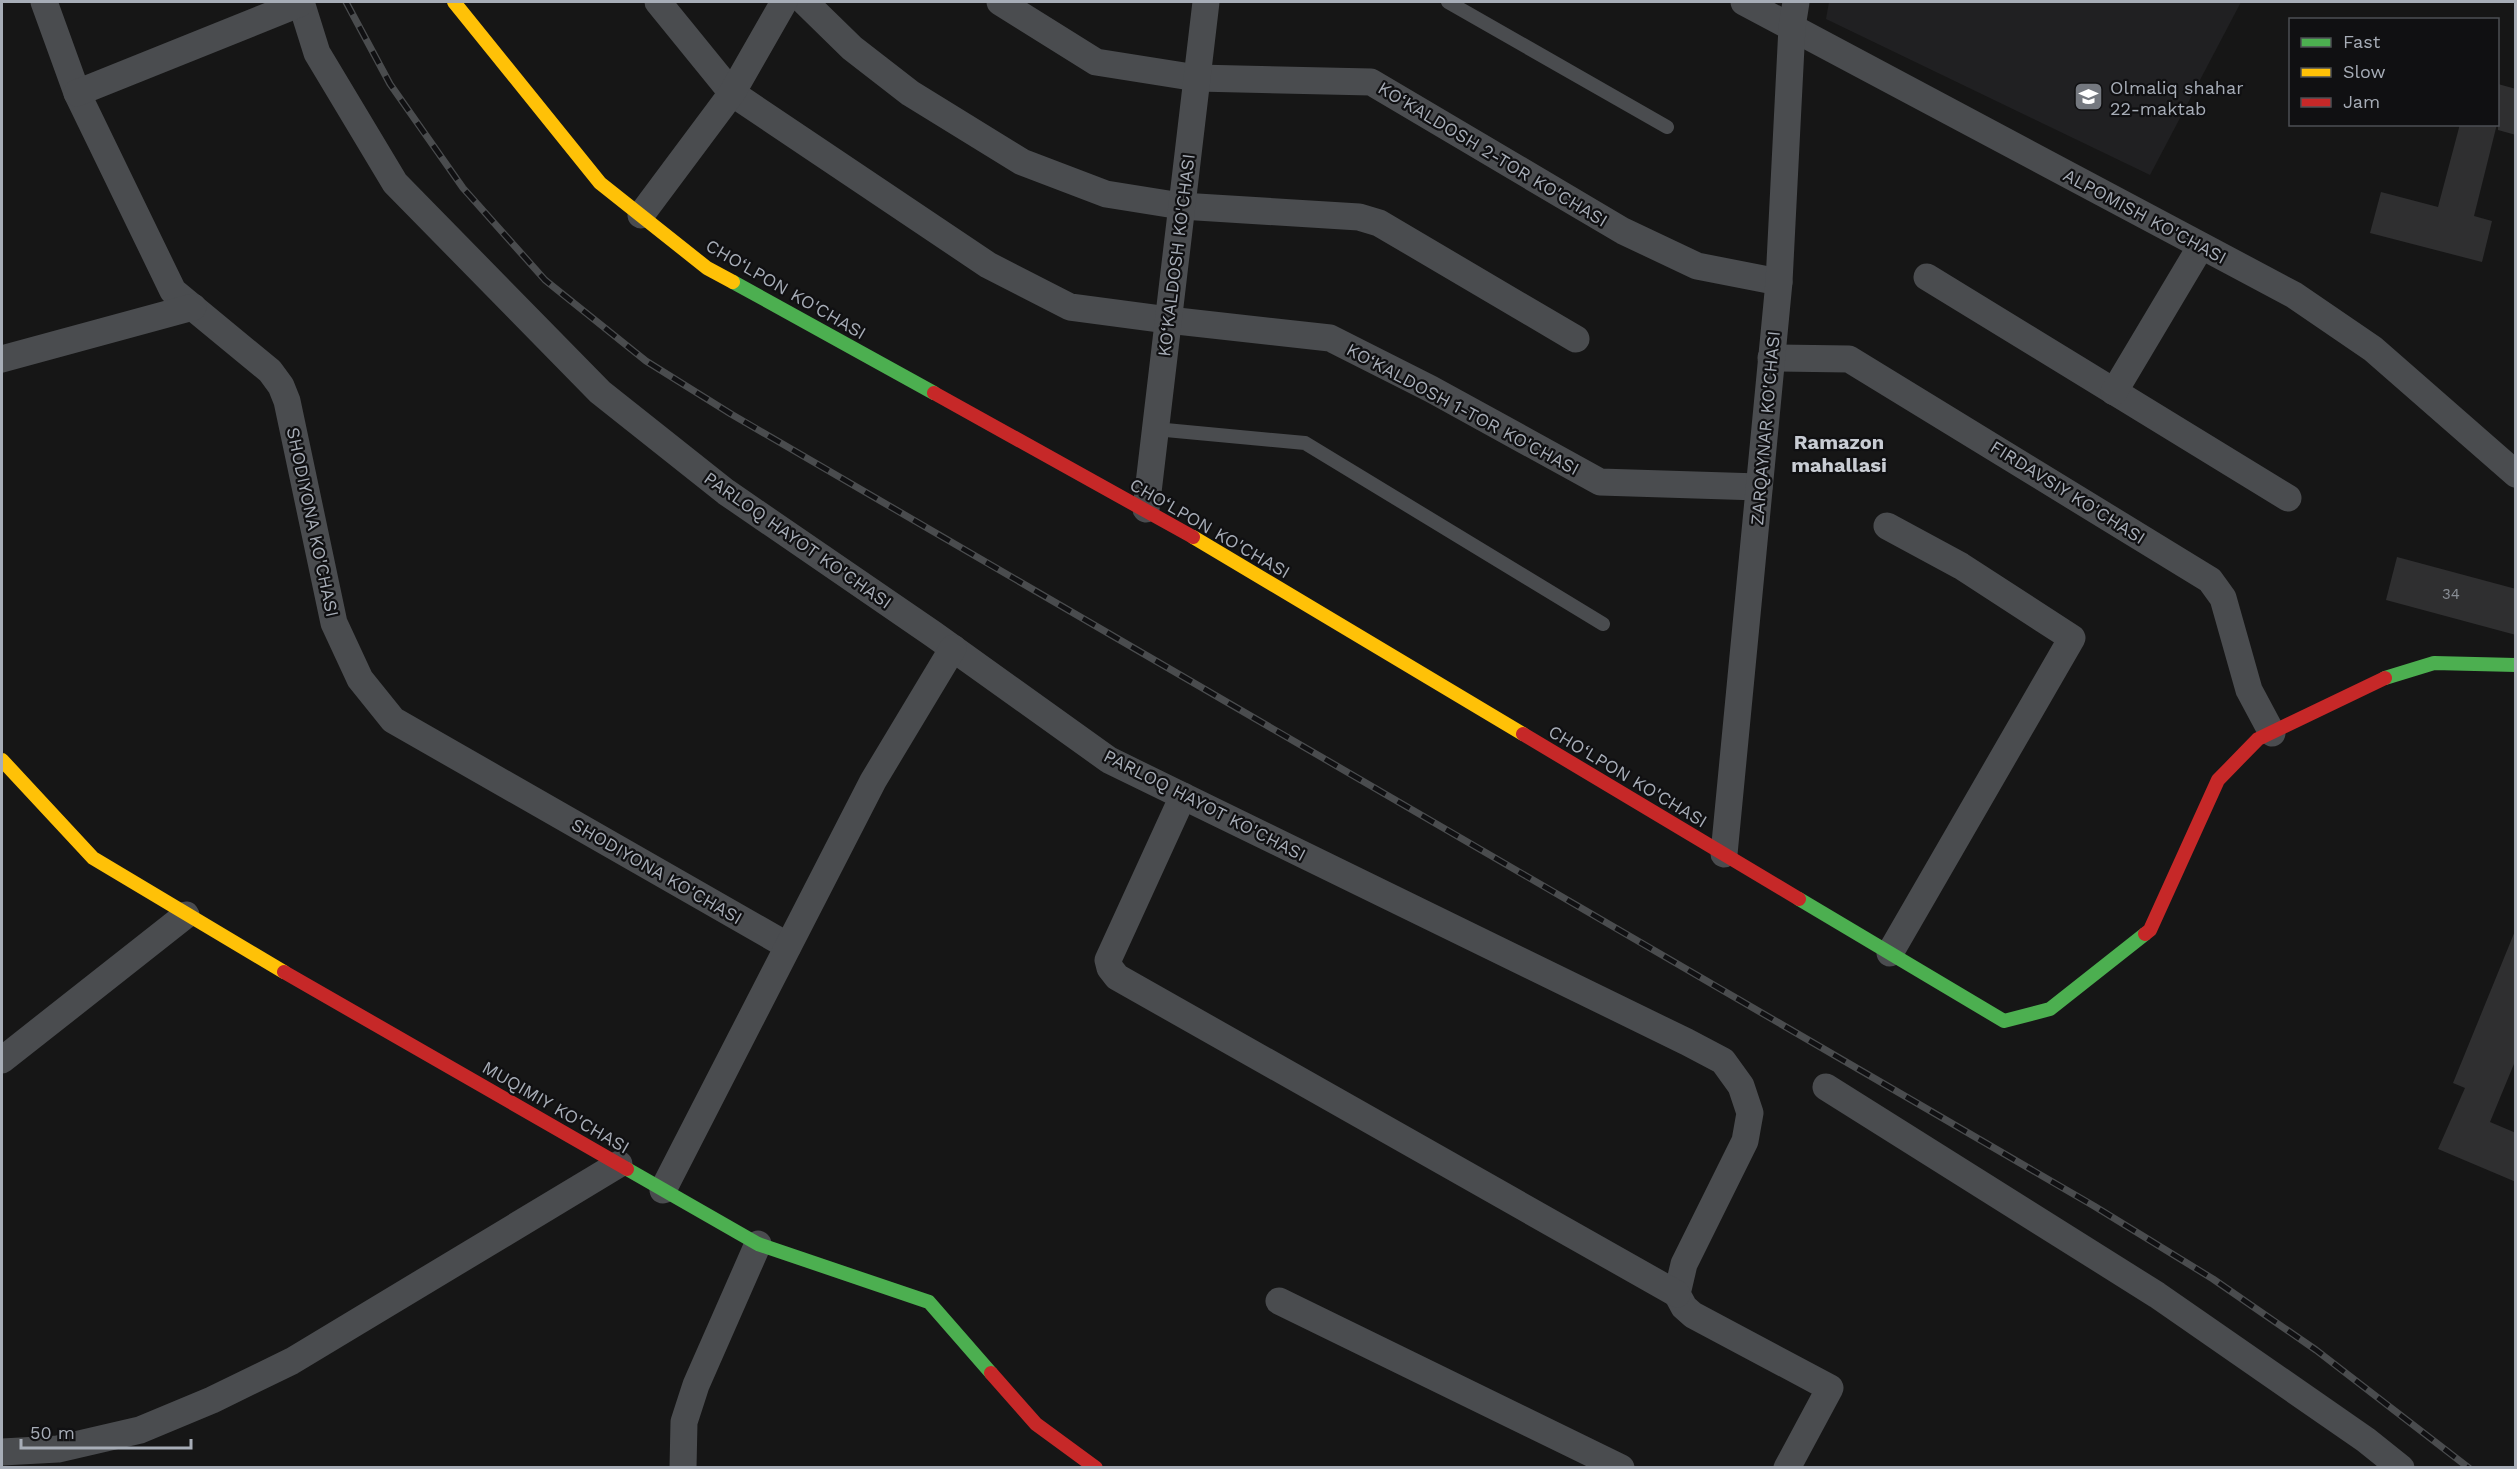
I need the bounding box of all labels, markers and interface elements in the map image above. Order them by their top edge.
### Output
legend [2289,18,2499,126]
text: Fast [2343,31,2381,52]
text: Slow [2343,61,2386,82]
street label: KO‘KALDOSH 2-TOR KO'CHASI [1374,77,1612,231]
place label: Olmaliq shahar 22-maktab [2110,77,2244,119]
school or university icon: Olmaliq shahar 22-maktab [2073,81,2105,113]
text: Jam [2343,91,2380,112]
street label: KO‘KALDOSH KO'CHASI [1153,152,1199,358]
street label: ALPOMISH KO'CHASI [2060,164,2230,268]
street label: CHO‘LPON KO'CHASI [702,235,870,343]
street label: ZARQAYNAR KO'CHASI [1746,330,1784,526]
street label: KO‘KALDOSH 1-TOR KO'CHASI [1343,339,1583,479]
street label: SHODIYONA KO'CHASI [283,425,343,619]
district label: Ramazon mahallasi [1791,430,1887,477]
street label: FIRDAVSIY KO'CHASI [1987,436,2149,548]
street label: PARLOQ HAYOT KO'CHASI [700,467,896,613]
street label: CHO‘LPON KO'CHASI [1126,474,1294,582]
house number: 34 [2442,585,2460,603]
street label: CHO‘LPON KO'CHASI [1545,720,1711,832]
street label: PARLOQ HAYOT KO'CHASI [1100,745,1310,865]
street label: SHODIYONA KO'CHASI [568,814,746,928]
street label: MUQIMIY KO'CHASI [479,1056,633,1158]
scale bar [21,1412,190,1450]
text: 50 m [30,1422,75,1443]

